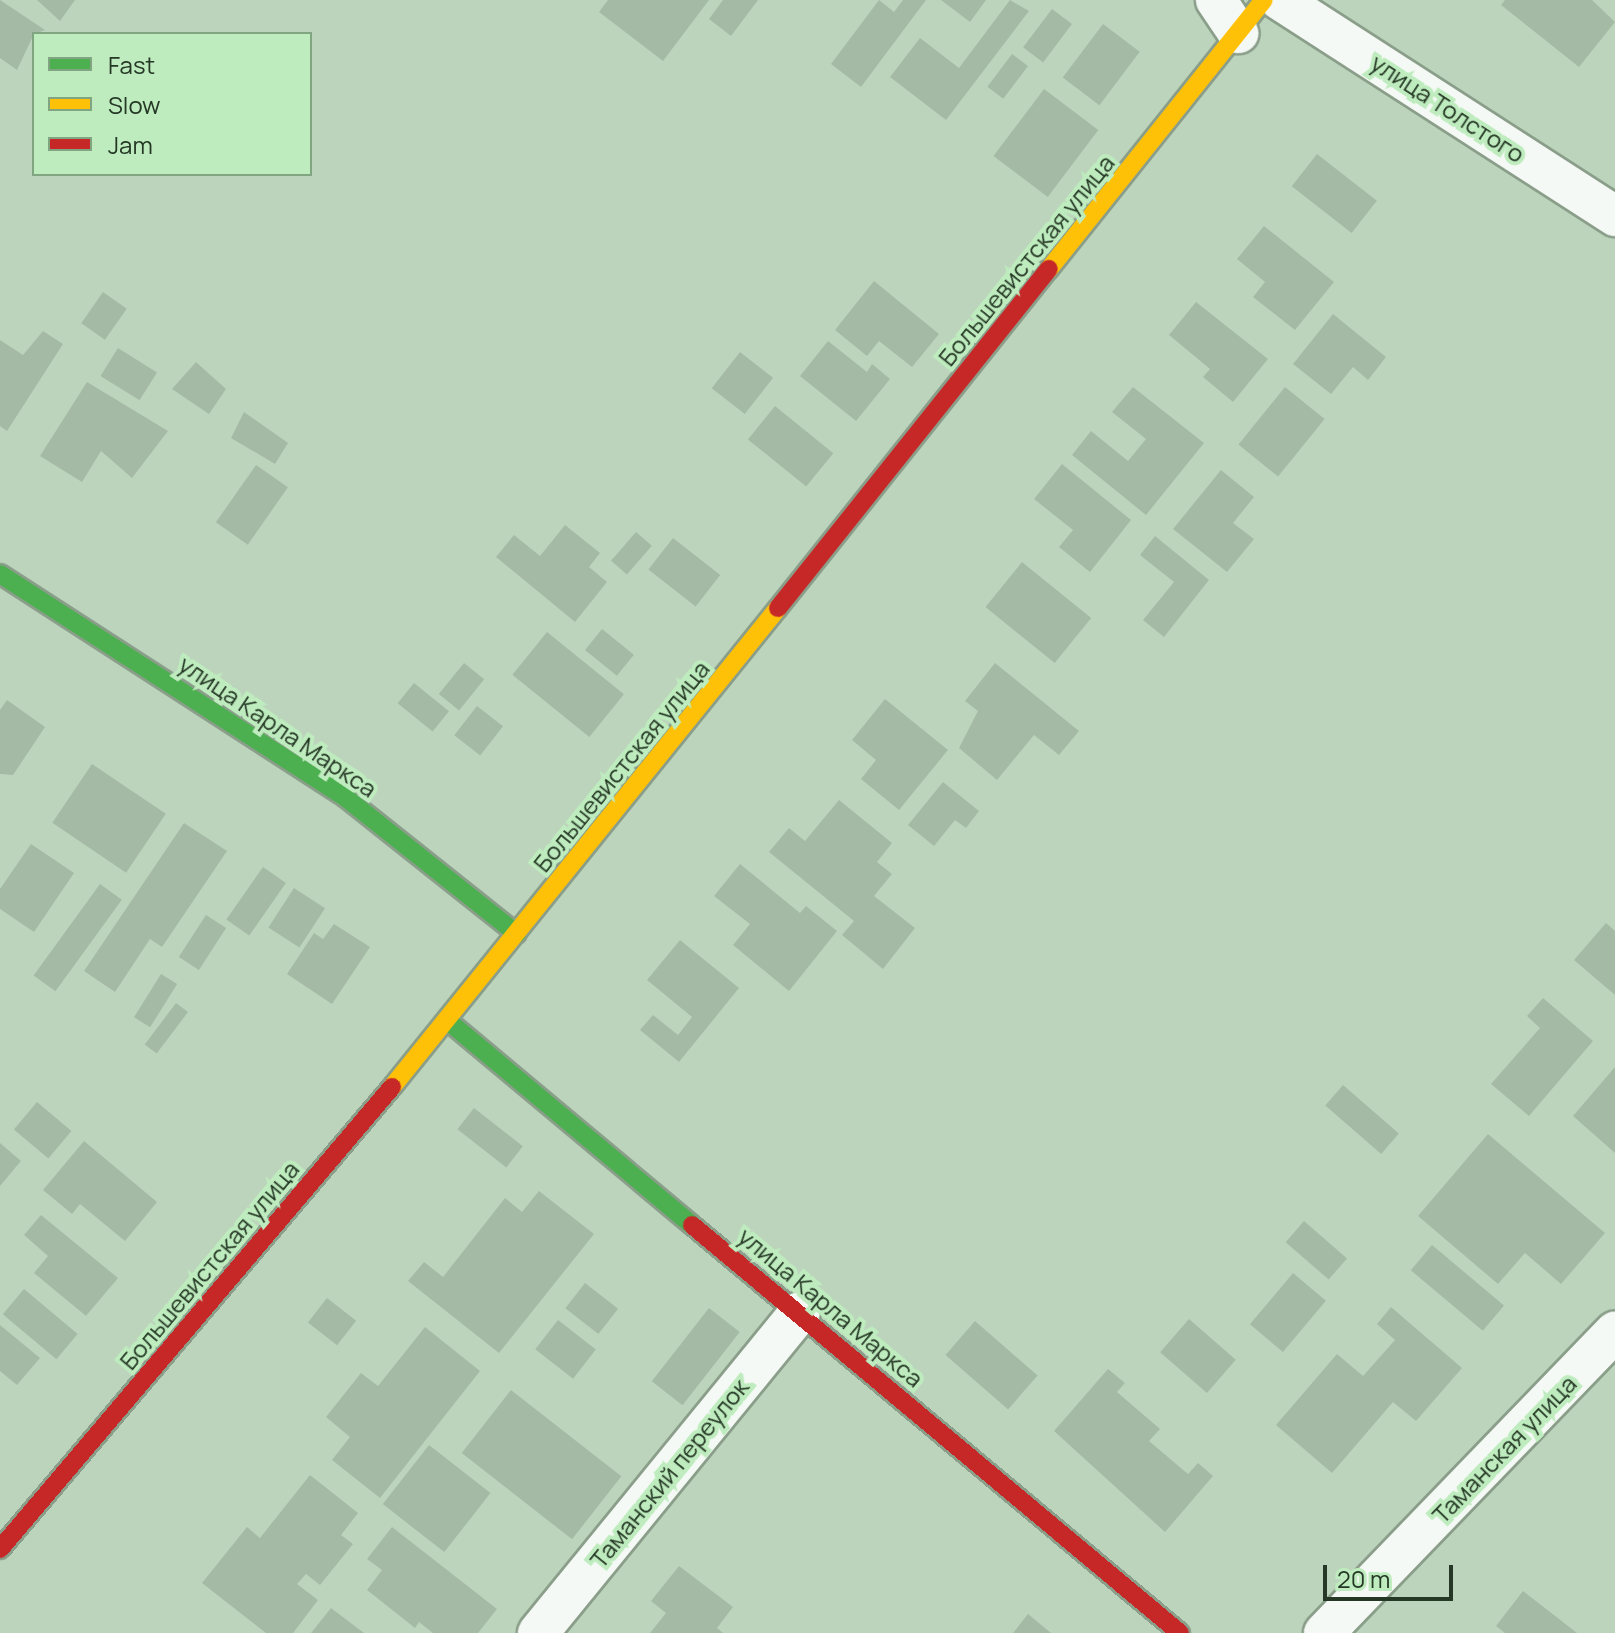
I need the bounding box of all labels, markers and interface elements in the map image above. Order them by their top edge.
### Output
legend [32,32,312,176]
text: Fast [108,48,155,81]
street label: улица Толстого [1366,48,1530,168]
text: Slow [108,88,161,121]
text: Jam [108,128,153,161]
street label: Большевистская улица [932,149,1120,371]
street label: улица Карла Маркса [174,649,382,803]
street label: Большевистская улица [527,655,715,877]
street label: Большевистская улица [113,1155,305,1375]
street label: улица Карла Маркса [733,1221,929,1393]
street label: Таманская улица [1426,1369,1582,1529]
street label: Таманский переулок [584,1373,754,1573]
scale bar [1327,1549,1457,1599]
text: 20 m [1337,1562,1390,1595]

